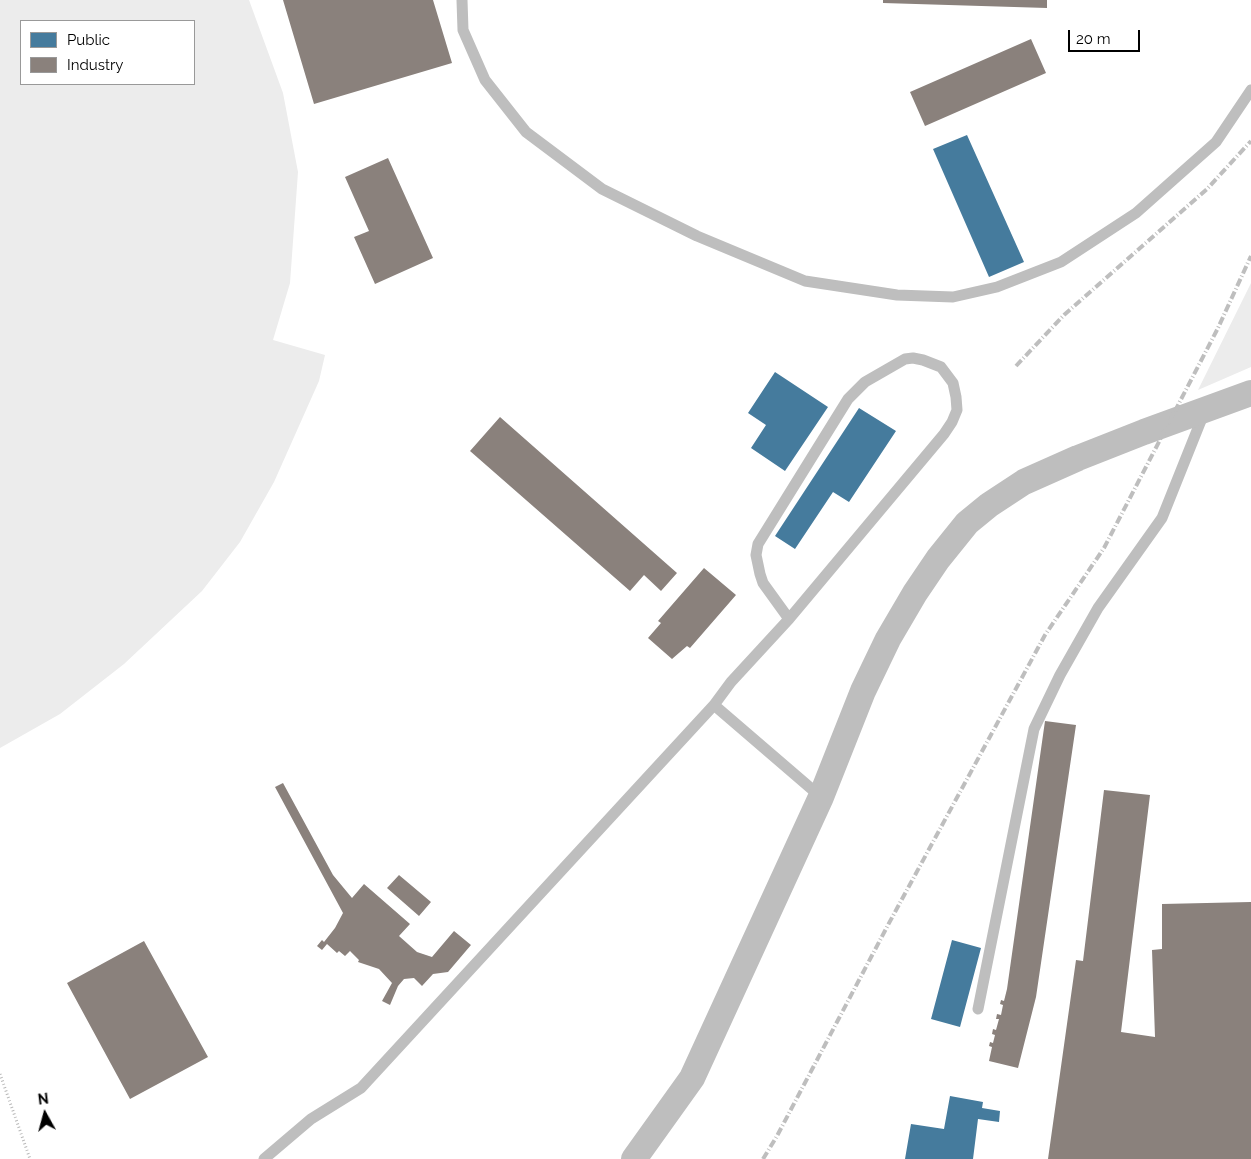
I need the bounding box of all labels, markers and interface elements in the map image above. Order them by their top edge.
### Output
legend [20,20,195,85]
scale bar [1071,20,1144,52]
text: 20 m [1076,30,1111,48]
text: Public [67,31,110,49]
text: Industry [67,56,123,74]
north arrow [20,1089,70,1139]
text: N [37,1091,49,1108]

